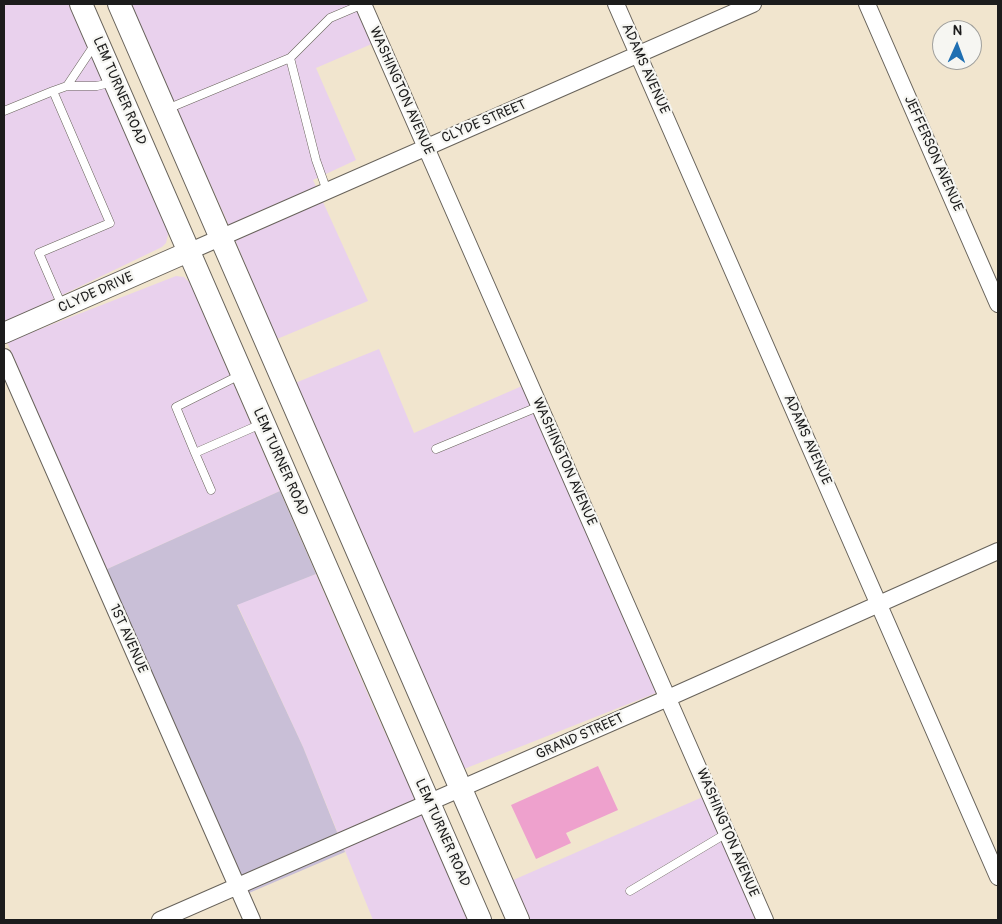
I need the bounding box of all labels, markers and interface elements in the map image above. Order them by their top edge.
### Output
north arrow [932,20,982,70]
street label: ADAMS AVENUE [618,21,672,117]
text: N [952,22,963,39]
street label: WASHINGTON AVENUE [365,24,437,158]
street label: LEM TURNER ROAD [89,34,149,148]
street label: JEFFERSON AVENUE [900,93,966,215]
street label: CLYDE STREET [439,97,529,147]
street label: CLYDE DRIVE [56,269,136,317]
street label: ADAMS AVENUE [780,392,834,488]
street label: WASHINGTON AVENUE [528,395,600,529]
street label: LEM TURNER ROAD [249,406,311,518]
street label: 1ST AVENUE [105,602,151,676]
street label: GRAND STREET [534,710,626,764]
street label: WASHINGTON AVENUE [692,766,762,900]
street label: LEM TURNER ROAD [411,777,473,889]

